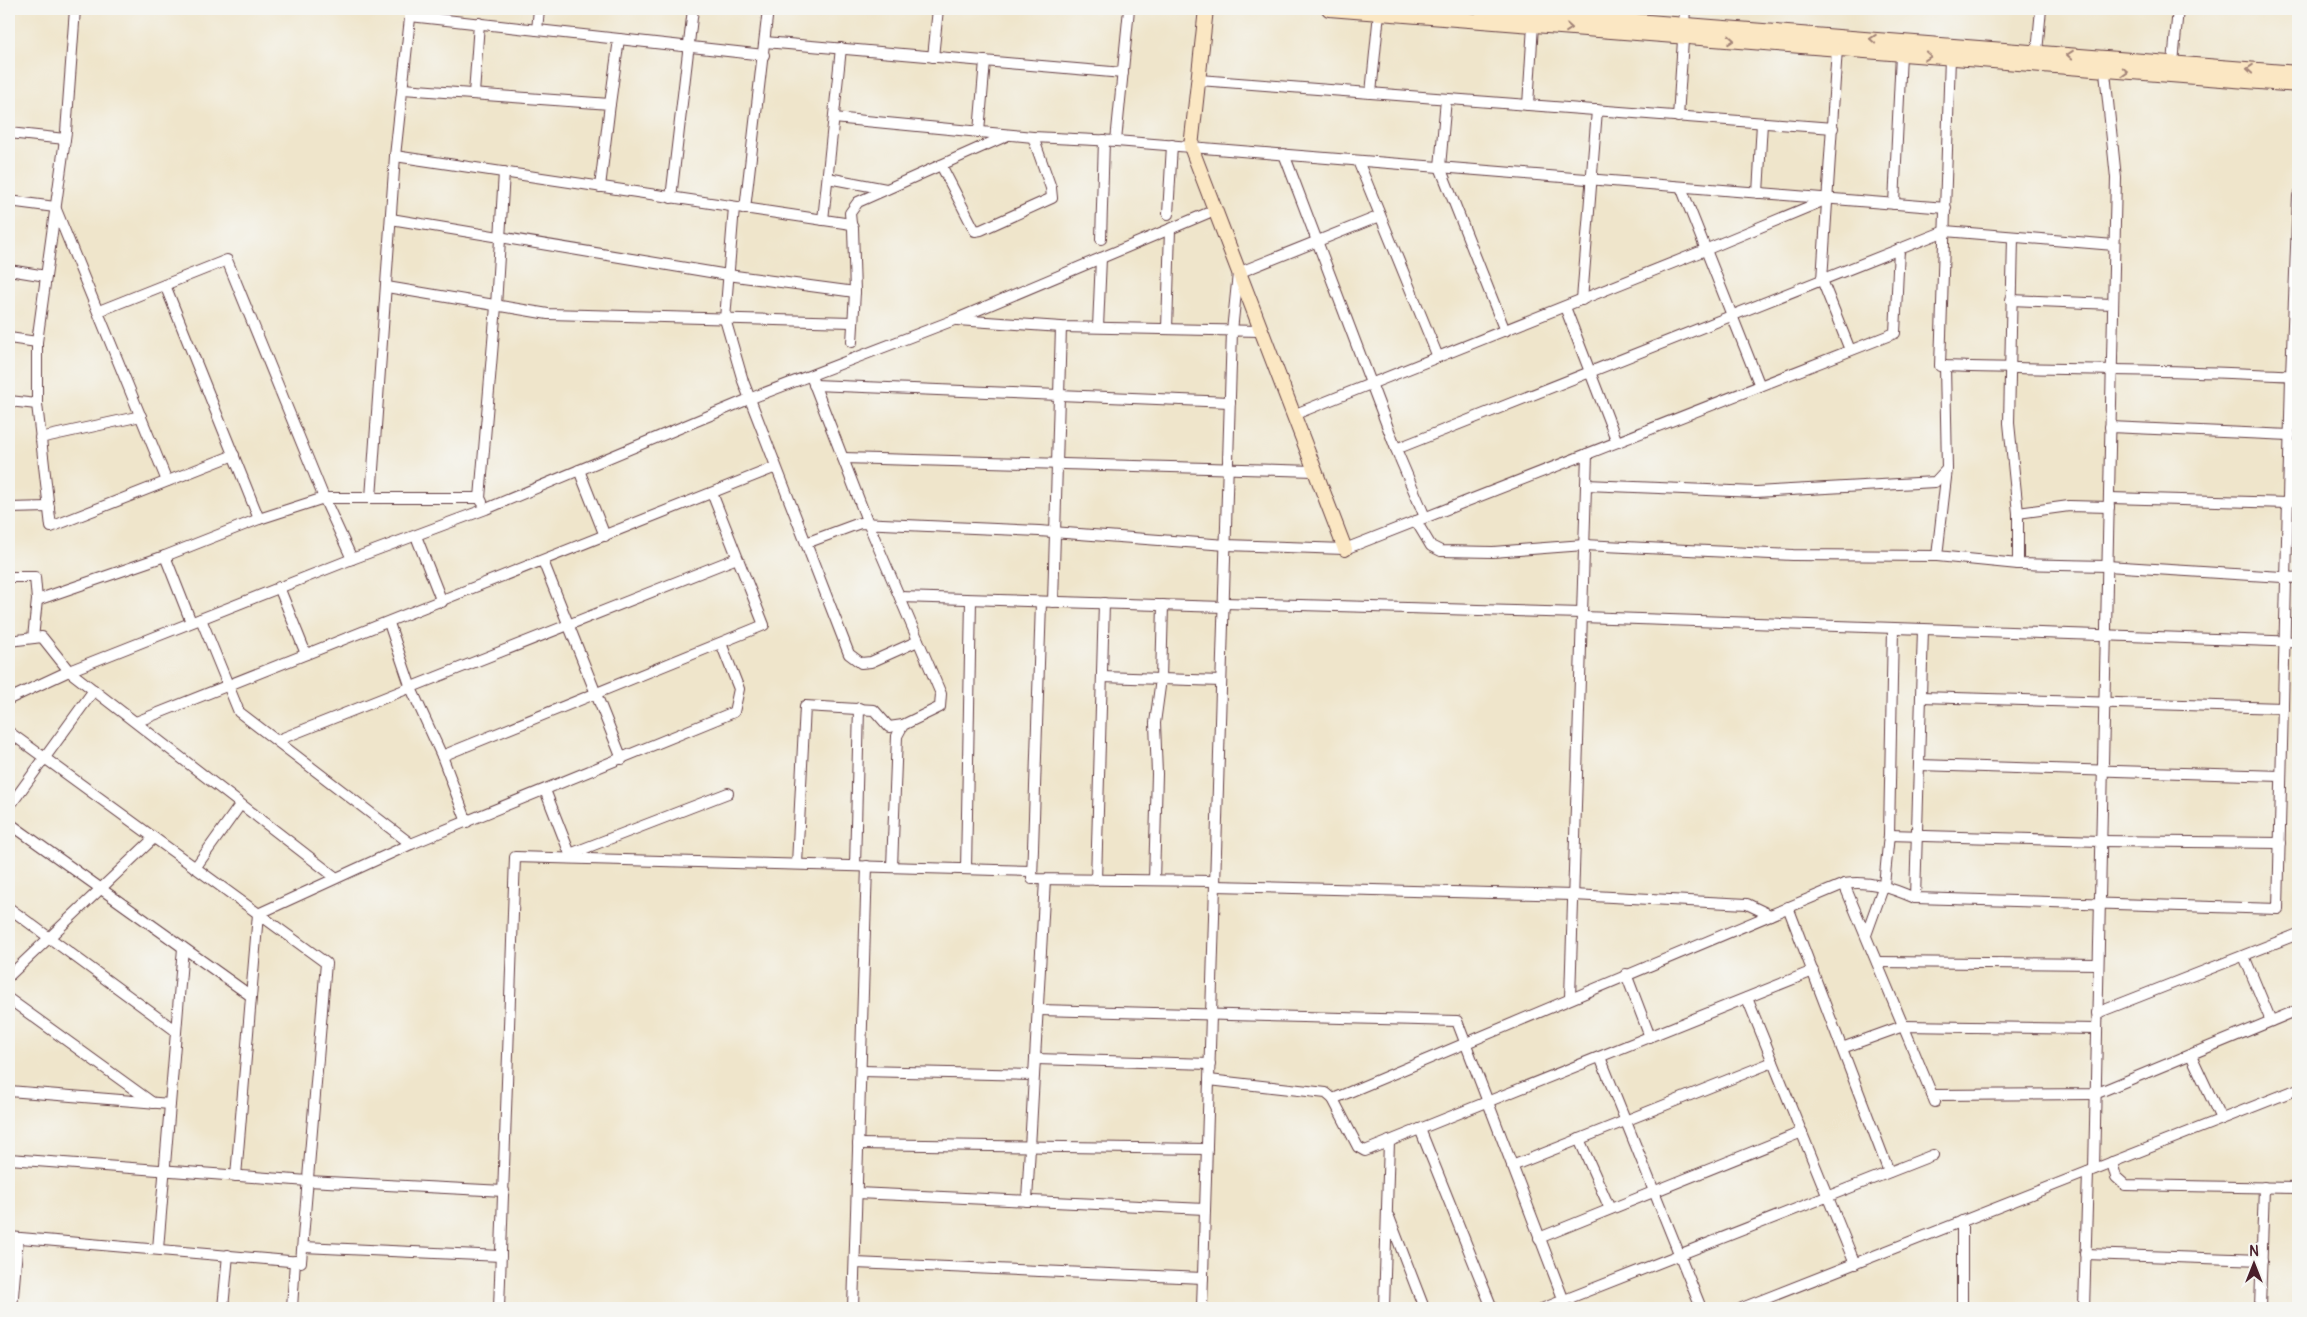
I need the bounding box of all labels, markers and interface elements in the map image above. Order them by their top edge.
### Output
one-way arrow [1565,22,1573,33]
one-way arrow [1727,34,1735,45]
one-way arrow [1869,34,1877,45]
one-way arrow [2066,49,2074,60]
one-way arrow [1924,50,1932,61]
one-way arrow [2245,64,2253,75]
one-way arrow [2121,67,2129,78]
north arrow [2230,1240,2280,1290]
text: N [2249,1243,2259,1260]

